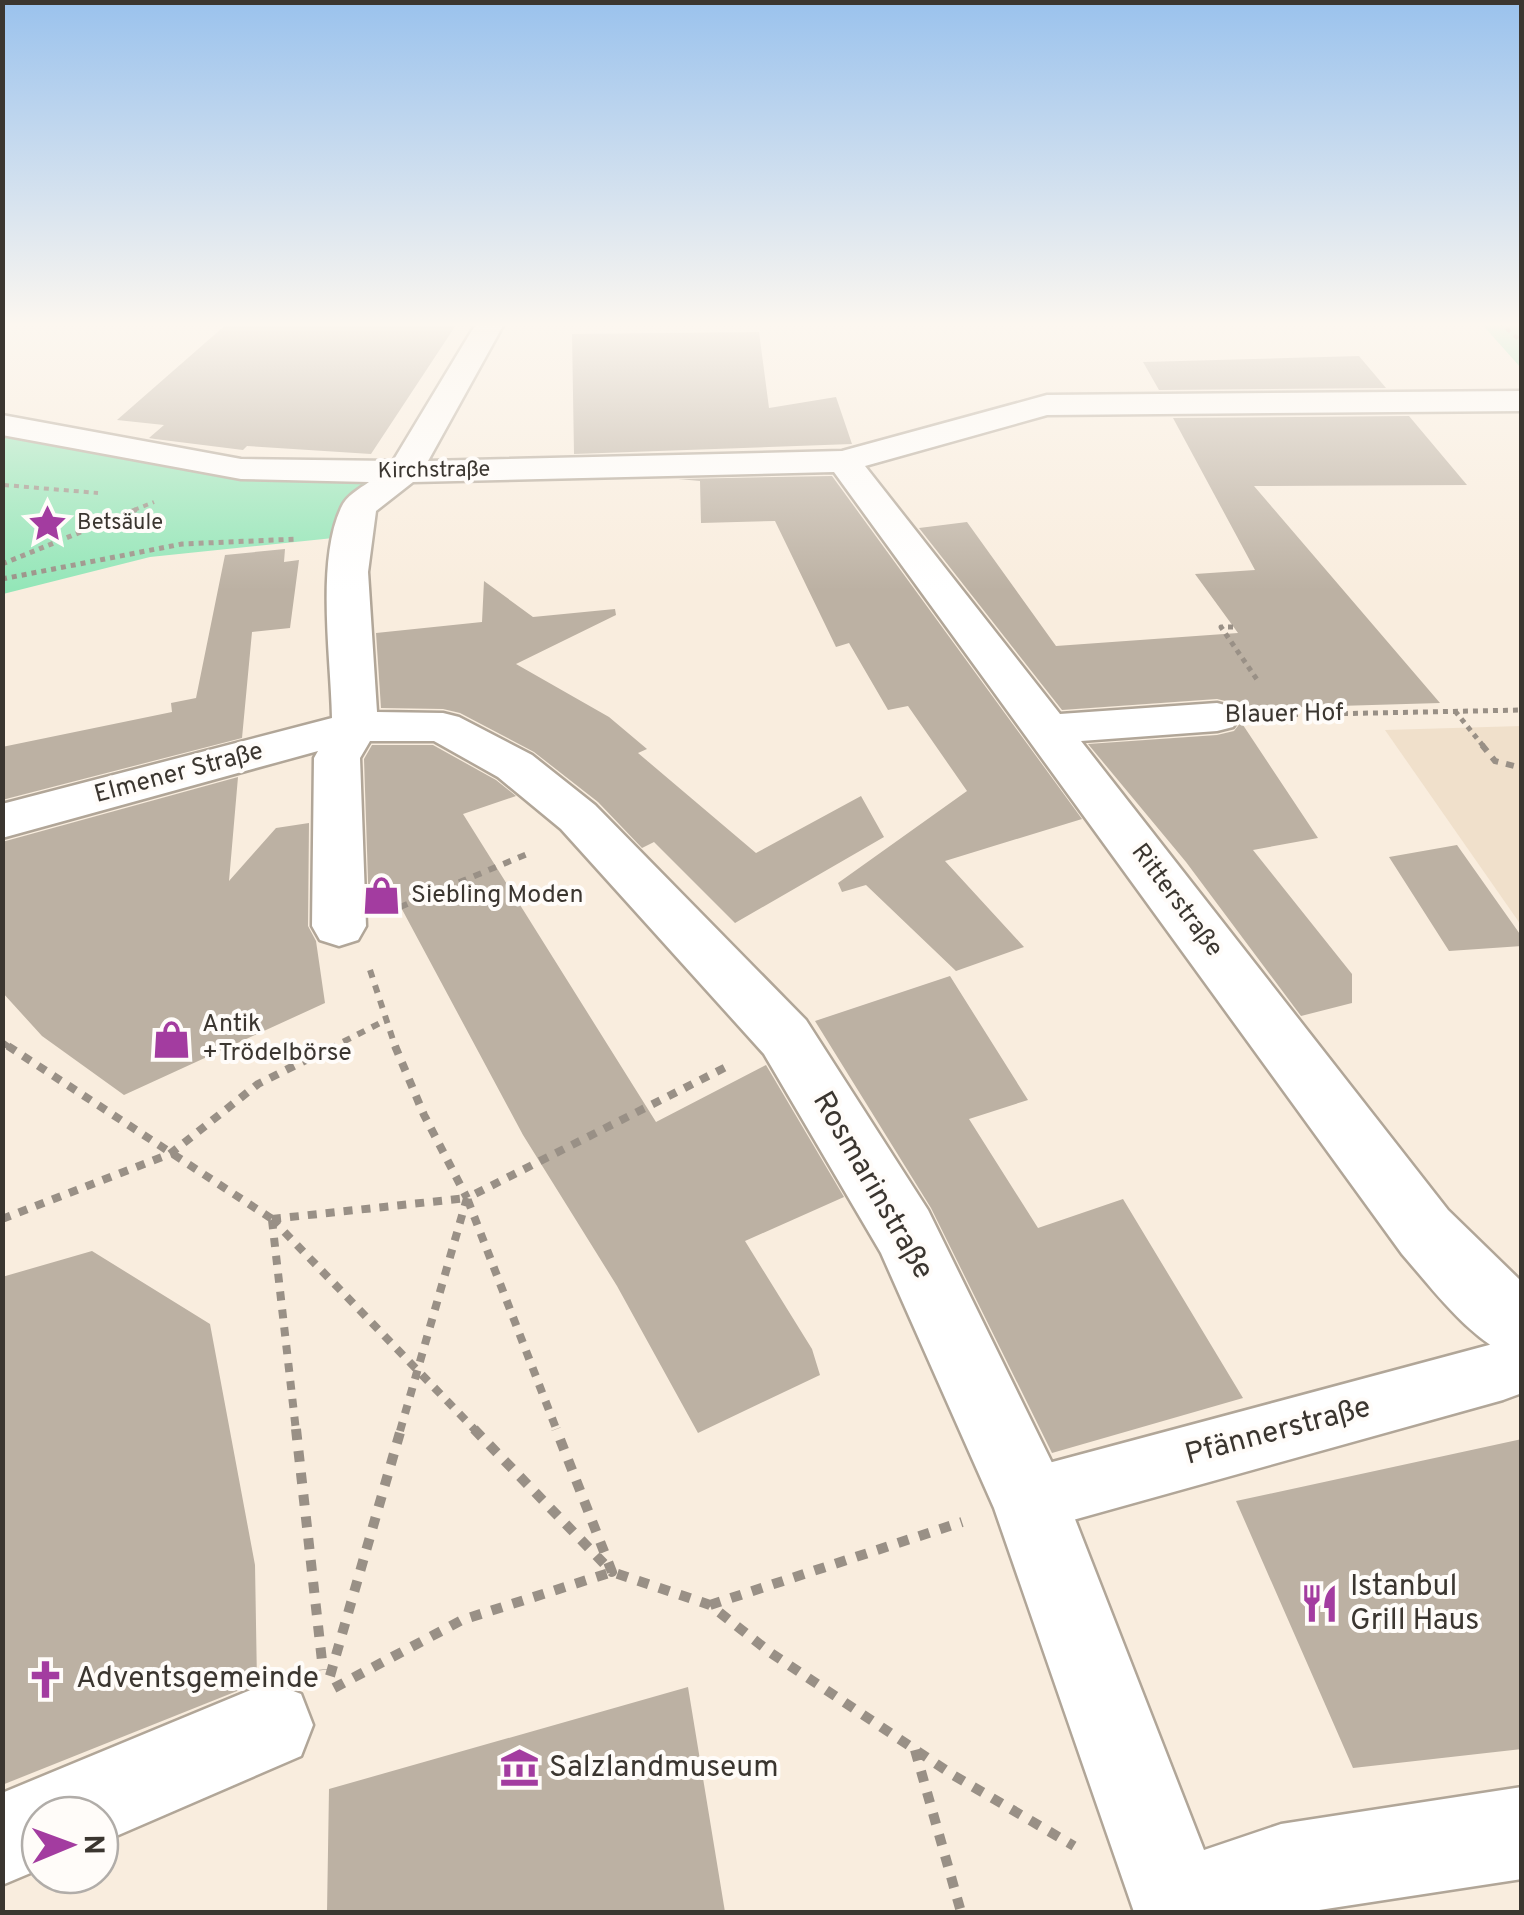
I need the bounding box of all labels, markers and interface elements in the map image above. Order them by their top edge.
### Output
street label: Kirchstraße [377,457,491,485]
place icon: Betsäule [26,502,68,544]
place label: Betsäule [77,510,163,537]
street label: Blauer Hof [1224,698,1344,732]
street label: Elmener Straße [91,736,267,812]
street label: Ritterstraße [1123,838,1229,964]
shop icon: Siebling Moden [360,875,402,917]
place label: Siebling Moden [411,880,583,912]
place label: Antik +Trödelbörse [202,1009,352,1070]
shop icon: Antik +Trödelbörse [151,1018,193,1060]
street label: Rosmarinstraße [803,1085,941,1287]
street label: Pfännerstraße [1181,1389,1375,1475]
place label: Istanbul Grill Haus [1350,1569,1479,1640]
restaurant icon: Istanbul Grill Haus [1299,1583,1341,1625]
church icon: Adventsgemeinde [25,1658,67,1700]
place label: Adventsgemeinde [76,1661,319,1698]
museum icon: Salzlandmuseum [498,1747,540,1789]
place label: Salzlandmuseum [549,1750,779,1787]
north arrow [20,1795,120,1895]
text: N [74,1834,110,1855]

